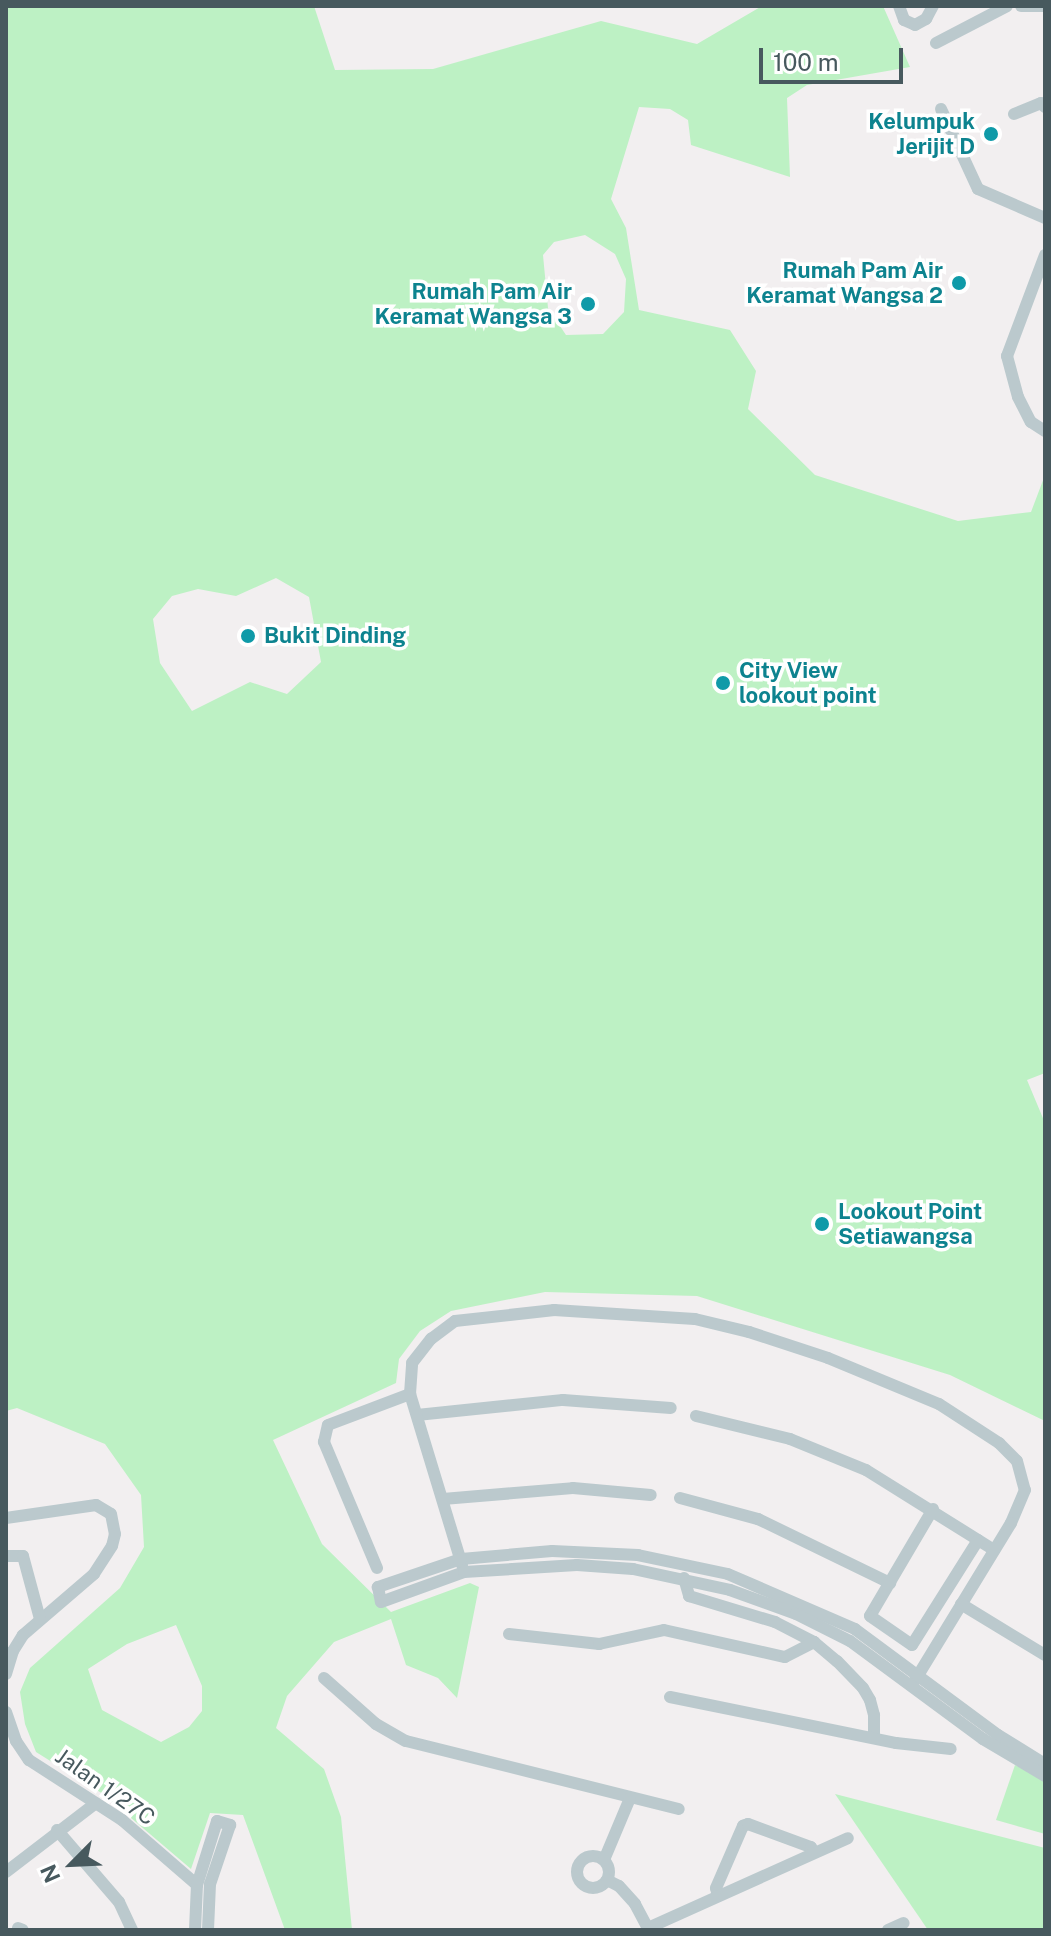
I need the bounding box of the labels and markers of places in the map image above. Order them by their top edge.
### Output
place label: Kelumpuk Jerijit D [868,108,975,160]
marker: Kelumpuk Jerijit D [982,125,1000,143]
place label: Rumah Pam Air Keramat Wangsa 2 [746,257,943,308]
marker: Rumah Pam Air Keramat Wangsa 2 [950,274,968,292]
place label: Rumah Pam Air Keramat Wangsa 3 [374,278,572,330]
marker: Rumah Pam Air Keramat Wangsa 3 [579,295,597,313]
place label: Bukit Dinding [264,623,406,649]
marker: Bukit Dinding [239,627,257,645]
place label: City View lookout point [739,657,877,708]
marker: City View lookout point [714,674,732,692]
place label: Lookout Point Setiawangsa [838,1198,982,1250]
marker: Lookout Point Setiawangsa [813,1215,831,1233]

